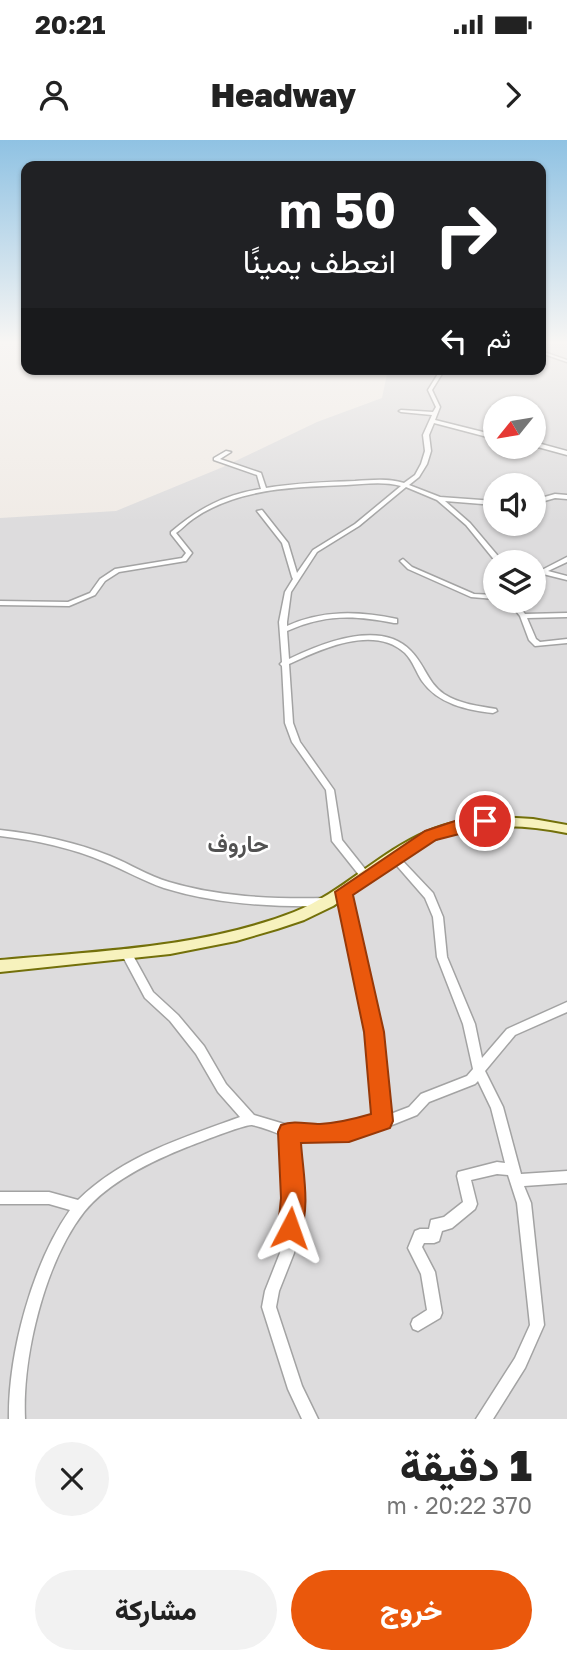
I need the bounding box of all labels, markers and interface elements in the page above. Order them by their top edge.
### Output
text: 20:21 [35,9,105,40]
icon: person [35,76,73,114]
text: Headway [211,76,356,114]
icon: forward [494,76,532,114]
text: 50 m [279,180,396,239]
icon: right [420,189,511,280]
text: انعطف يمينًا [243,242,396,280]
icon: left [435,322,473,360]
text: ثم [487,323,511,354]
north arrow [483,396,546,458]
map controls [483,396,546,613]
button: sound [483,473,546,536]
button: layers [483,550,546,613]
pin [455,791,515,851]
icon: arrive [466,802,504,840]
district label: حاروف [207,829,269,859]
position arrow [253,1191,327,1265]
text: 1 دقيقة [400,1440,532,1490]
button: close [35,1442,109,1516]
text: 370 m · 20:22 [386,1491,532,1519]
button: مشاركة [35,1570,277,1650]
button: خروج [291,1570,532,1650]

